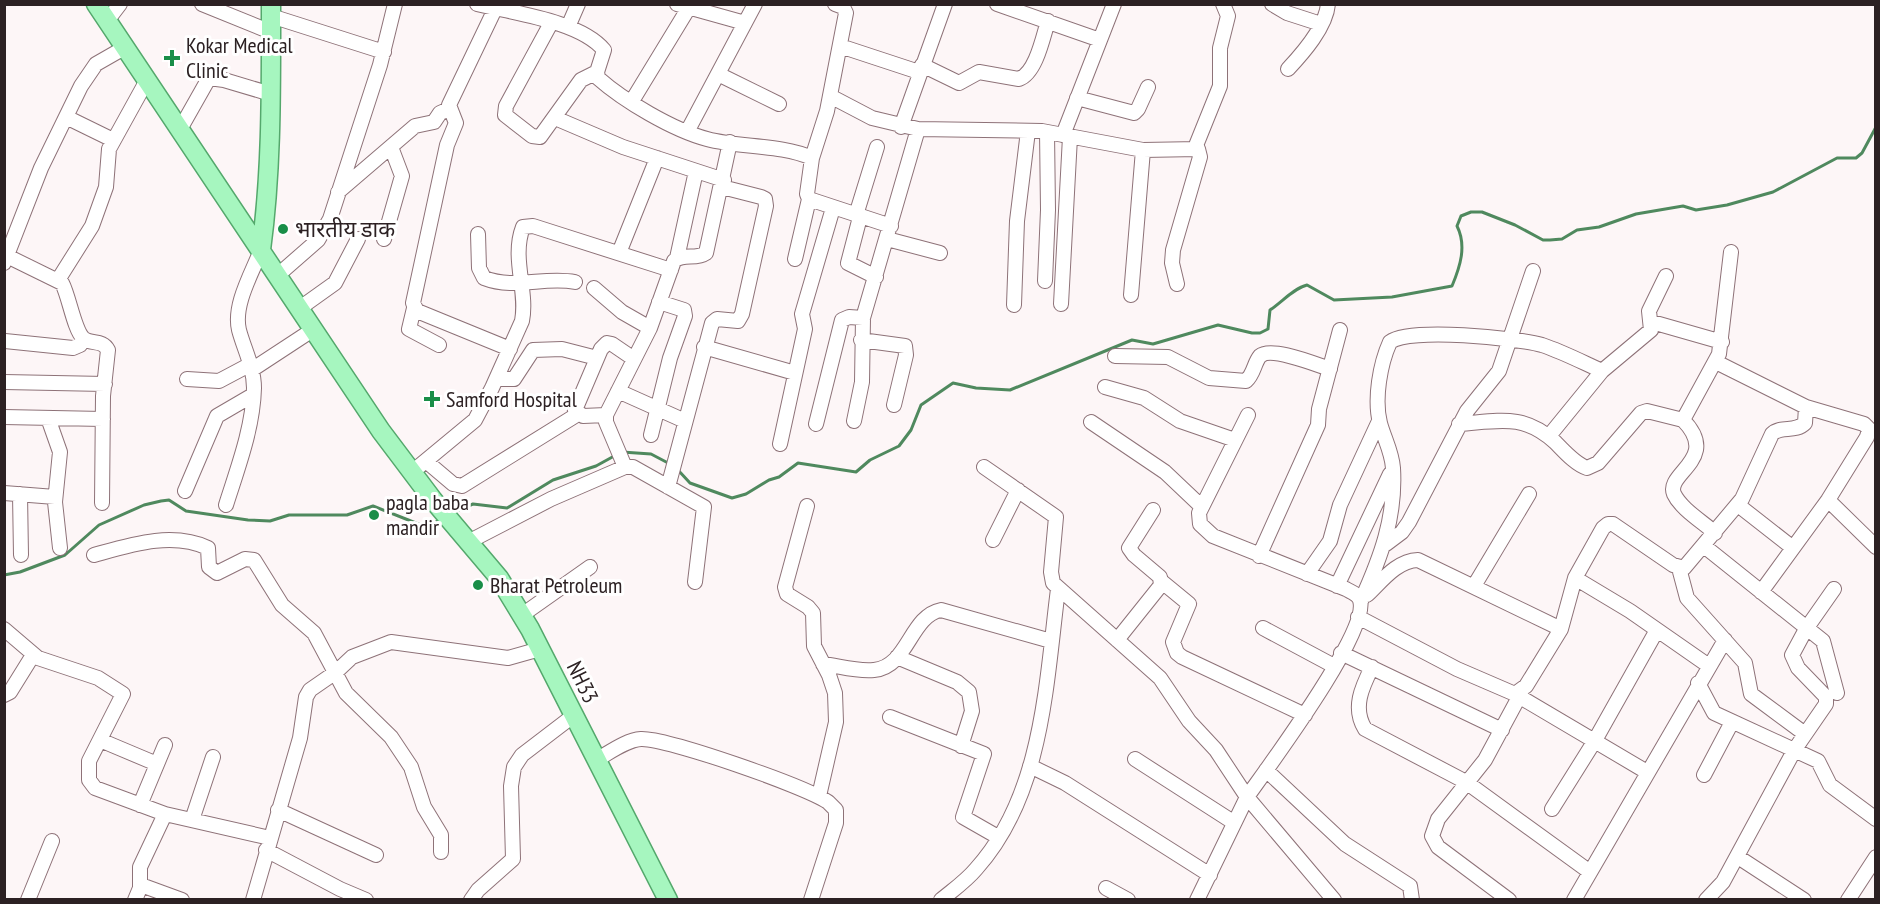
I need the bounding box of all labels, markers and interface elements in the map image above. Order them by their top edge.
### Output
place label: Kokar Medical Clinic [186,31,294,84]
marker: Kokar Medical Clinic [163,49,181,67]
place label: भारतीय डाक [295,215,396,243]
marker: भारतीय डाक [276,222,290,236]
place label: Samford Hospital [446,385,578,413]
marker: Samford Hospital [423,390,441,408]
place label: pagla baba mandir [386,488,469,541]
marker: pagla baba mandir [367,508,381,522]
place label: Bharat Petroleum [490,571,622,599]
marker: Bharat Petroleum [471,578,485,592]
street label: NH33 [561,656,605,708]

